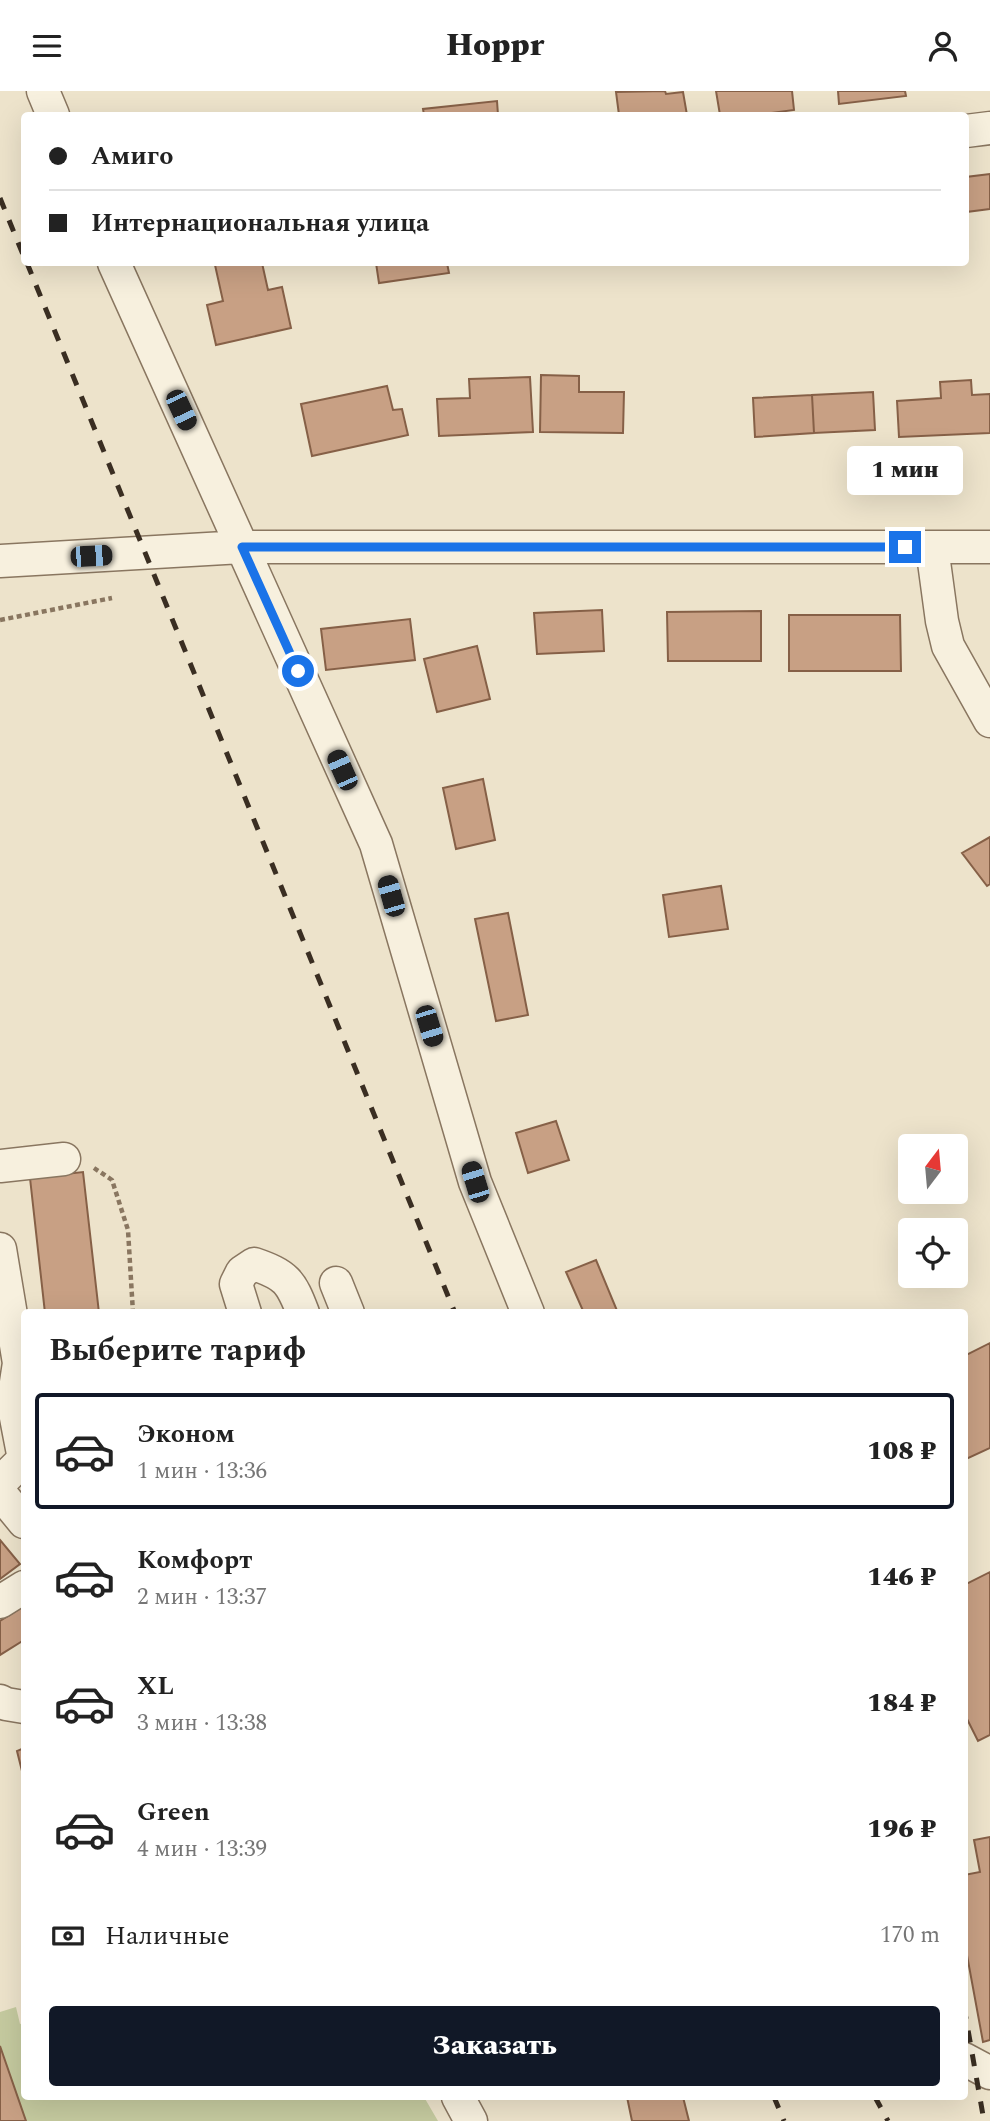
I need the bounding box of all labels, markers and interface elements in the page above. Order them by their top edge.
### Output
text: Hoppr [446,21,544,70]
icon: menu [28,27,66,65]
icon: person [924,27,962,65]
text: Амиго [91,136,173,176]
text: Интернациональная улица [91,203,429,243]
car [163,387,200,433]
callout: 1 мин [847,445,963,495]
text: 1 мин [871,453,939,488]
route end [889,531,921,563]
car [70,544,113,568]
route start [282,655,314,687]
car [324,747,361,793]
car [376,873,407,919]
car [413,1003,446,1049]
north arrow [898,1134,968,1204]
map controls [898,1134,968,1288]
car [459,1159,492,1205]
button: locate [898,1218,968,1288]
text: Выберите тариф [49,1326,306,1375]
text: Эконом [137,1414,235,1454]
icon: car [53,1420,116,1483]
text: 108 ₽ [867,1431,936,1471]
text: 1 мин · 13:36 [137,1454,267,1489]
text: Комфорт [137,1540,252,1580]
icon: car [53,1546,116,1609]
text: 146 ₽ [867,1557,936,1597]
text: 2 мин · 13:37 [137,1580,267,1615]
text: XL [137,1666,174,1706]
icon: car [53,1672,116,1735]
text: 184 ₽ [867,1683,936,1723]
text: 3 мин · 13:38 [137,1706,267,1741]
text: Green [137,1792,210,1832]
icon: car [53,1798,116,1861]
text: 196 ₽ [867,1809,936,1849]
text: 4 мин · 13:39 [137,1832,267,1867]
text: Наличные [105,1916,230,1956]
icon: cash [49,1917,87,1955]
text: 170 m [880,1918,940,1953]
button: Заказать [49,2006,940,2086]

